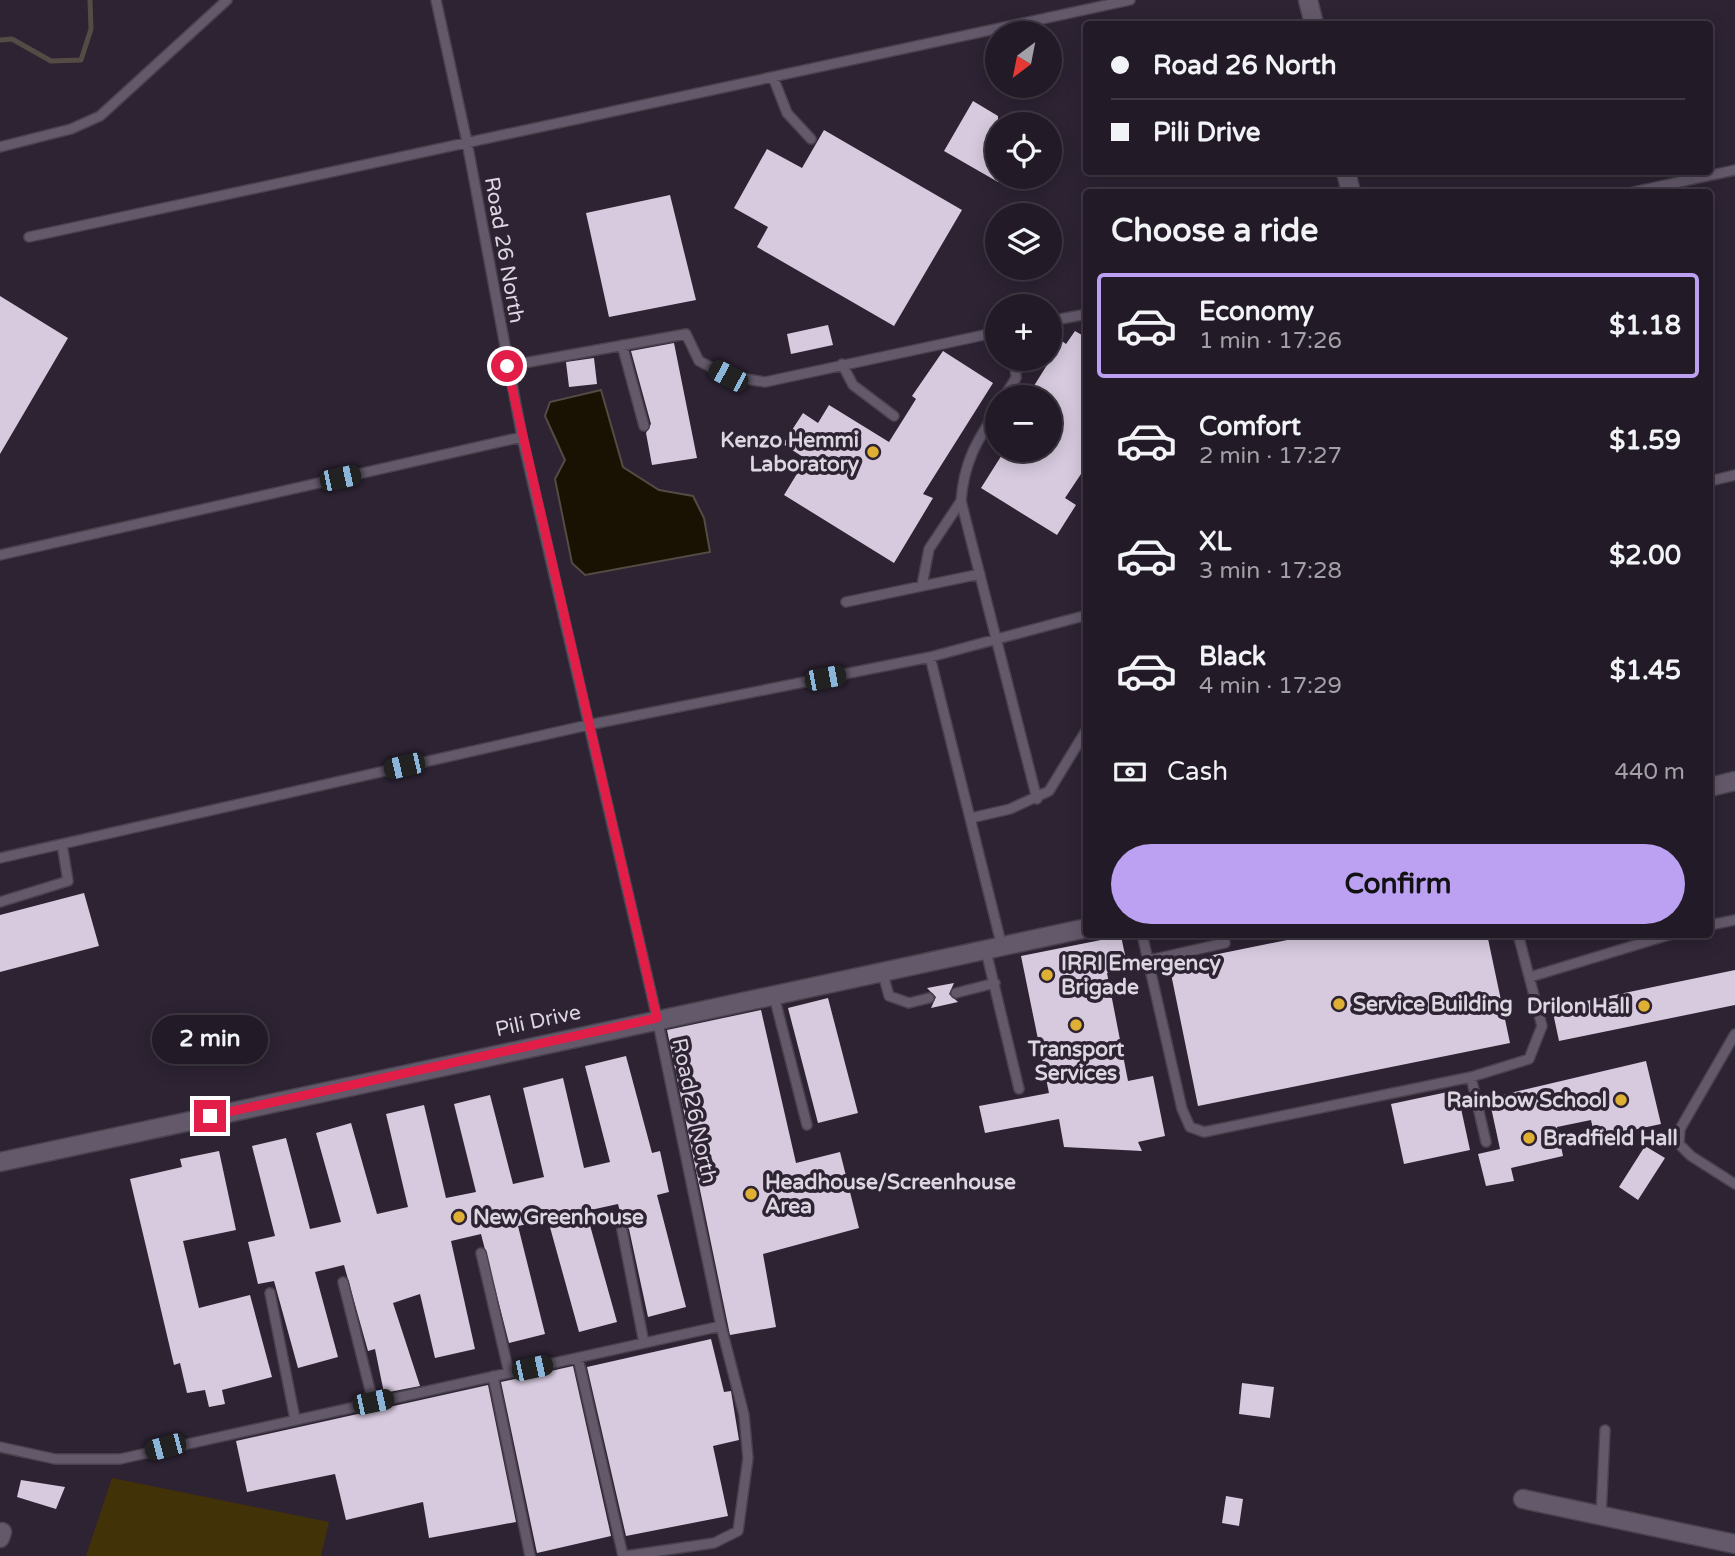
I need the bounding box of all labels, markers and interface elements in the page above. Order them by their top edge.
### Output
north arrow [985,21,1062,98]
map controls [985,21,1062,462]
text: Road 26 North [1153,50,1337,81]
button: locate [985,112,1062,189]
text: Pili Drive [1153,117,1260,148]
street label: Road 26 North [479,175,529,325]
button: layers [985,203,1062,280]
text: Choose a ride [1111,212,1318,250]
button: + [985,294,1062,371]
icon: car [1115,294,1178,357]
text: Economy [1199,296,1314,327]
text: $1.18 [1609,310,1681,341]
text: 1 min · 17:26 [1199,327,1342,355]
route start [491,350,523,382]
car [705,357,752,395]
button: − [985,385,1062,462]
icon: car [1115,409,1178,472]
text: Comfort [1199,411,1301,442]
text: $1.59 [1609,425,1681,456]
place label: Kenzo Hemmi Laboratory [720,428,860,477]
text: 2 min · 17:27 [1199,442,1342,470]
marker: Kenzo Hemmi Laboratory [865,444,881,460]
car [318,463,363,493]
icon: car [1115,524,1178,587]
text: XL [1199,526,1231,557]
text: $2.00 [1609,540,1681,571]
text: 3 min · 17:28 [1199,557,1342,585]
icon: car [1115,639,1178,702]
text: Black [1199,641,1266,672]
text: $1.45 [1610,655,1681,686]
car [803,664,848,692]
text: 4 min · 17:29 [1199,672,1342,700]
car [382,751,427,781]
icon: cash [1111,753,1149,791]
text: Cash [1167,756,1228,787]
text: 440 m [1615,758,1685,786]
button: Confirm [1111,844,1685,924]
place label: IRRI Emergency Brigade [1061,951,1222,1000]
marker: IRRI Emergency Brigade [1039,967,1055,983]
place label: Service Building [1353,992,1513,1017]
place label: Drilon Hall [1527,994,1630,1019]
marker: Service Building [1331,996,1347,1012]
marker: Drilon Hall [1636,998,1652,1014]
street label: Pili Drive [493,1000,583,1042]
callout: 2 min [152,1014,268,1064]
marker: Transport Services [1068,1017,1084,1033]
text: 2 min [179,1025,241,1053]
street label: Road 26 North [666,1036,722,1186]
place label: Transport Services [1027,1037,1124,1086]
place label: Rainbow School [1447,1088,1607,1113]
marker: Rainbow School [1613,1092,1629,1108]
route end [194,1100,226,1132]
place label: Bradfield Hall [1543,1126,1678,1151]
marker: Bradfield Hall [1521,1130,1537,1146]
place label: Headhouse/Screenhouse Area [765,1170,1016,1219]
marker: Headhouse/Screenhouse Area [743,1186,759,1202]
place label: New Greenhouse [473,1205,644,1230]
marker: New Greenhouse [451,1209,467,1225]
car [510,1353,555,1383]
car [351,1387,396,1417]
car [142,1431,189,1463]

